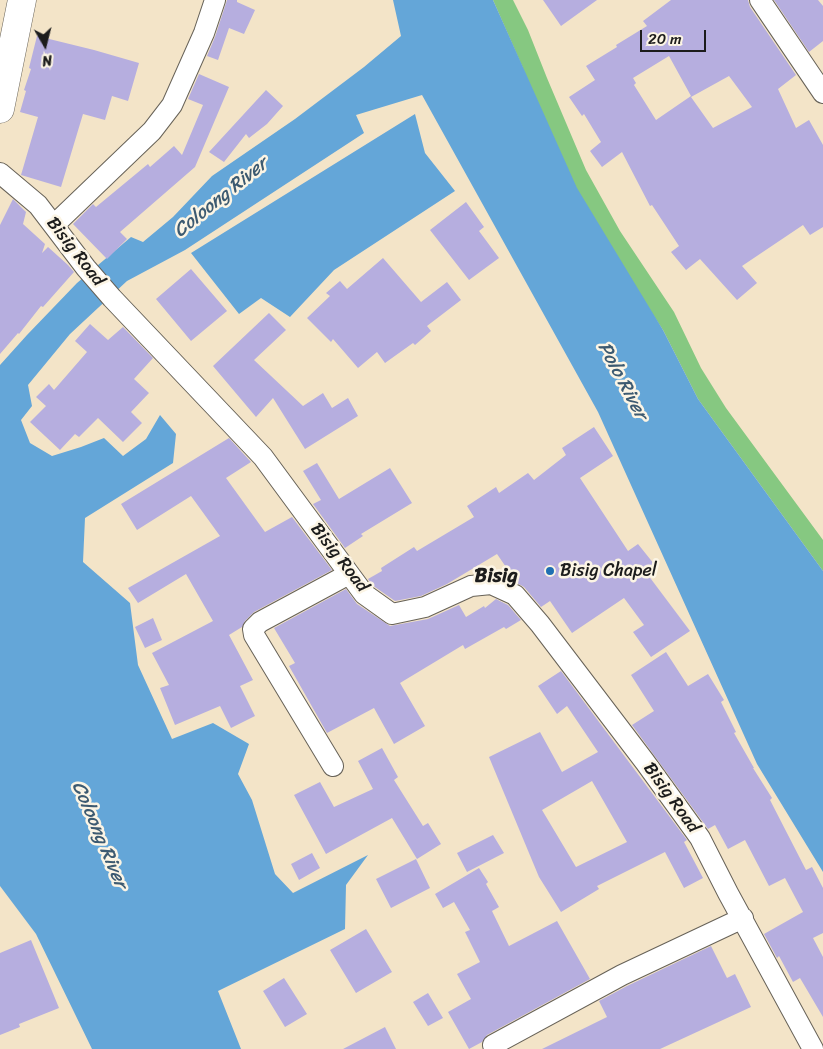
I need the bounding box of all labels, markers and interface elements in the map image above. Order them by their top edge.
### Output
north arrow [20,20,70,70]
scale bar [643,20,709,52]
text: 20 m [648,26,682,52]
text: N [41,47,54,73]
water label: Coloong River [170,153,272,243]
street label: Bisig Road [41,213,109,291]
water label: Polo River [592,338,652,424]
street label: Bisig Road [305,519,373,597]
place label: Bisig Chapel [560,560,657,582]
district label: Bisig [475,565,517,589]
marker: Bisig Chapel [544,565,556,577]
street label: Bisig Road [638,759,704,837]
water label: Coloong River [66,778,132,892]

